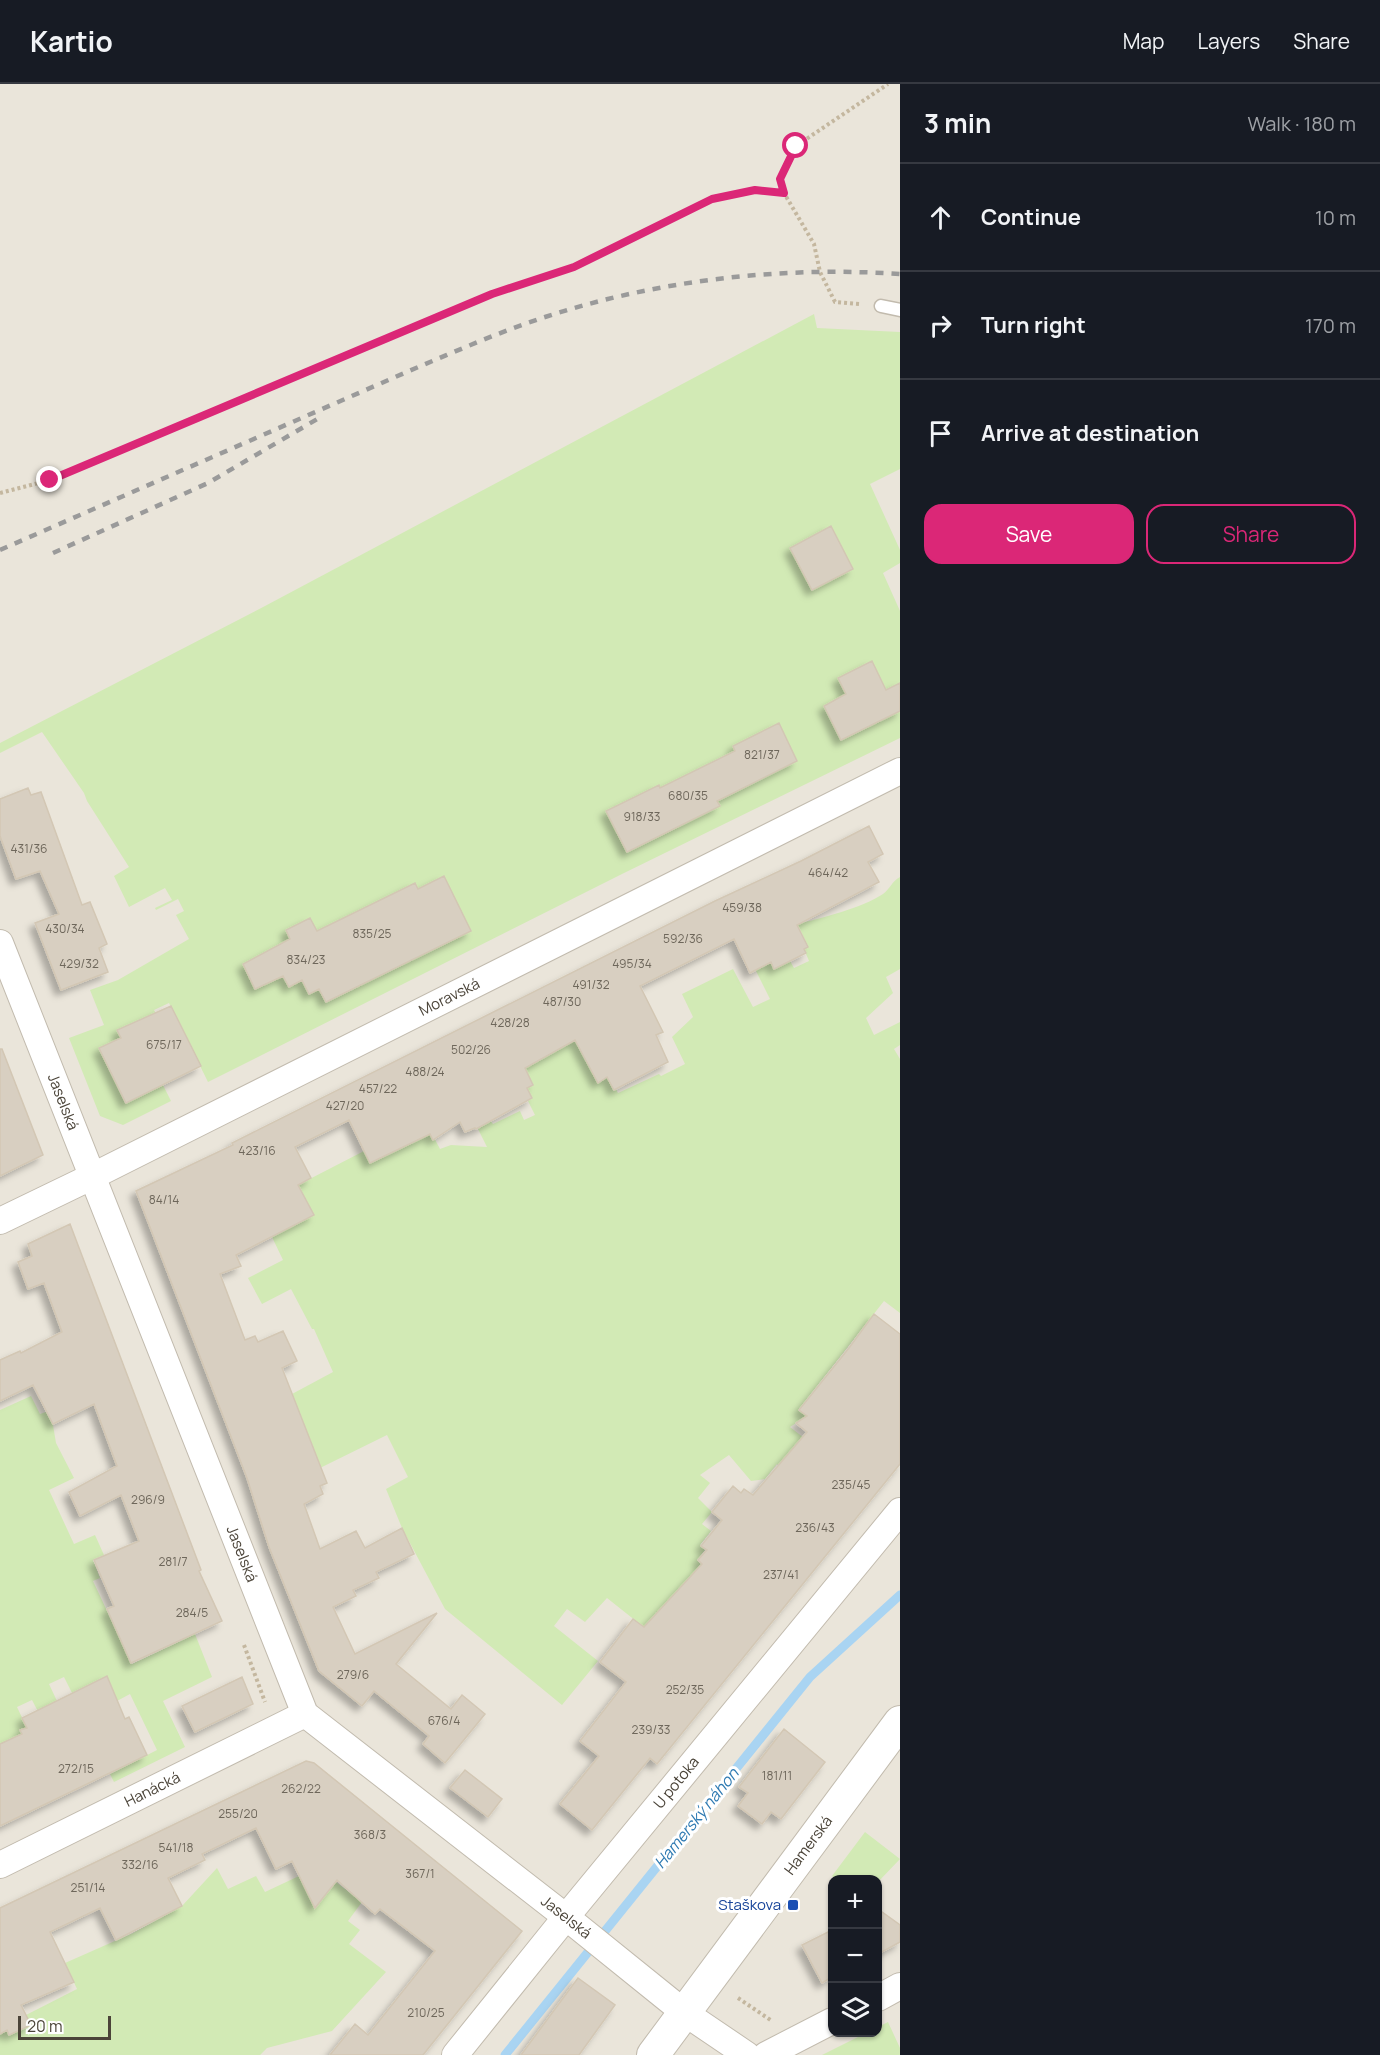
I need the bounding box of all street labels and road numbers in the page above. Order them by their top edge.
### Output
street label: Moravská [415,973,483,1021]
street label: Jaselská [43,1070,84,1133]
street label: Jaselská [222,1522,263,1585]
street label: U potoka [648,1752,704,1813]
street label: Hanácká [121,1766,184,1812]
street label: Hamerská [779,1811,837,1879]
street label: Jaselská [537,1890,596,1943]

